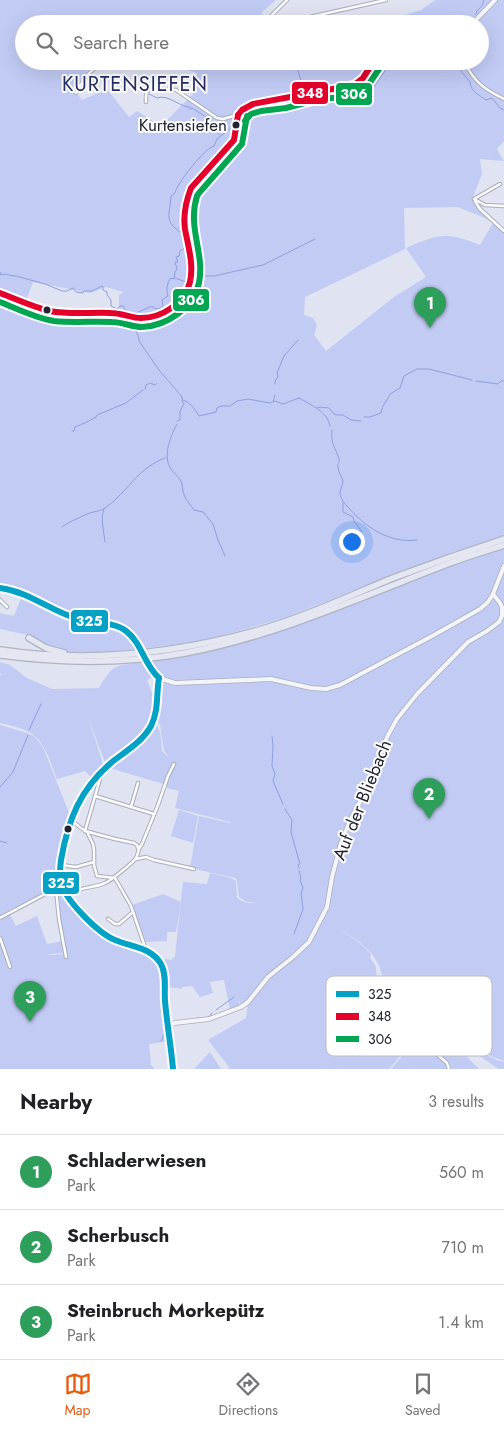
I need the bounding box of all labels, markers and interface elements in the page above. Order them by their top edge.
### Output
search box [15,15,489,70]
icon: search [33,29,61,57]
text: Search here [73,29,169,56]
district label: KURTENSIEFEN [62,70,208,99]
line badge: 348 [291,81,329,105]
line badge: 306 [335,82,373,106]
text: 348 [296,83,324,103]
text: 306 [340,84,368,104]
place label: Kurtensiefen [139,113,227,137]
marker: Kurtensiefen [231,120,241,130]
pin: 1 [414,287,446,328]
line badge: 306 [172,288,210,312]
text: 306 [177,290,205,310]
unlabelled marker [42,305,52,315]
your location [339,529,365,555]
line badge: 325 [70,609,109,633]
text: 325 [76,611,102,631]
street label: Auf der Bliebach [326,736,398,864]
pin: 2 [413,778,445,819]
unlabelled marker [63,824,73,834]
line badge: 325 [42,871,80,895]
text: 325 [48,873,74,893]
legend [326,976,492,1056]
pin: 3 [14,981,46,1022]
text: 325 [368,984,392,1004]
text: 348 [368,1006,391,1026]
text: 306 [368,1029,392,1049]
text: Nearby [20,1087,92,1117]
text: 3 results [428,1090,484,1113]
text: Schladerwiesen [67,1147,207,1174]
text: 1 [32,1161,40,1184]
text: 560 m [439,1161,484,1184]
text: Park [67,1174,96,1197]
text: Scherbusch [67,1222,169,1249]
text: 2 [31,1236,41,1259]
text: 710 m [442,1236,484,1259]
text: Park [67,1249,96,1272]
text: Steinbruch Morkepütz [67,1297,264,1324]
text: 3 [31,1311,41,1334]
text: 1.4 km [438,1311,484,1334]
text: Park [67,1324,96,1347]
tab: Map [64,1370,92,1420]
tab: Directions [219,1370,278,1420]
tab: Saved [405,1370,440,1420]

